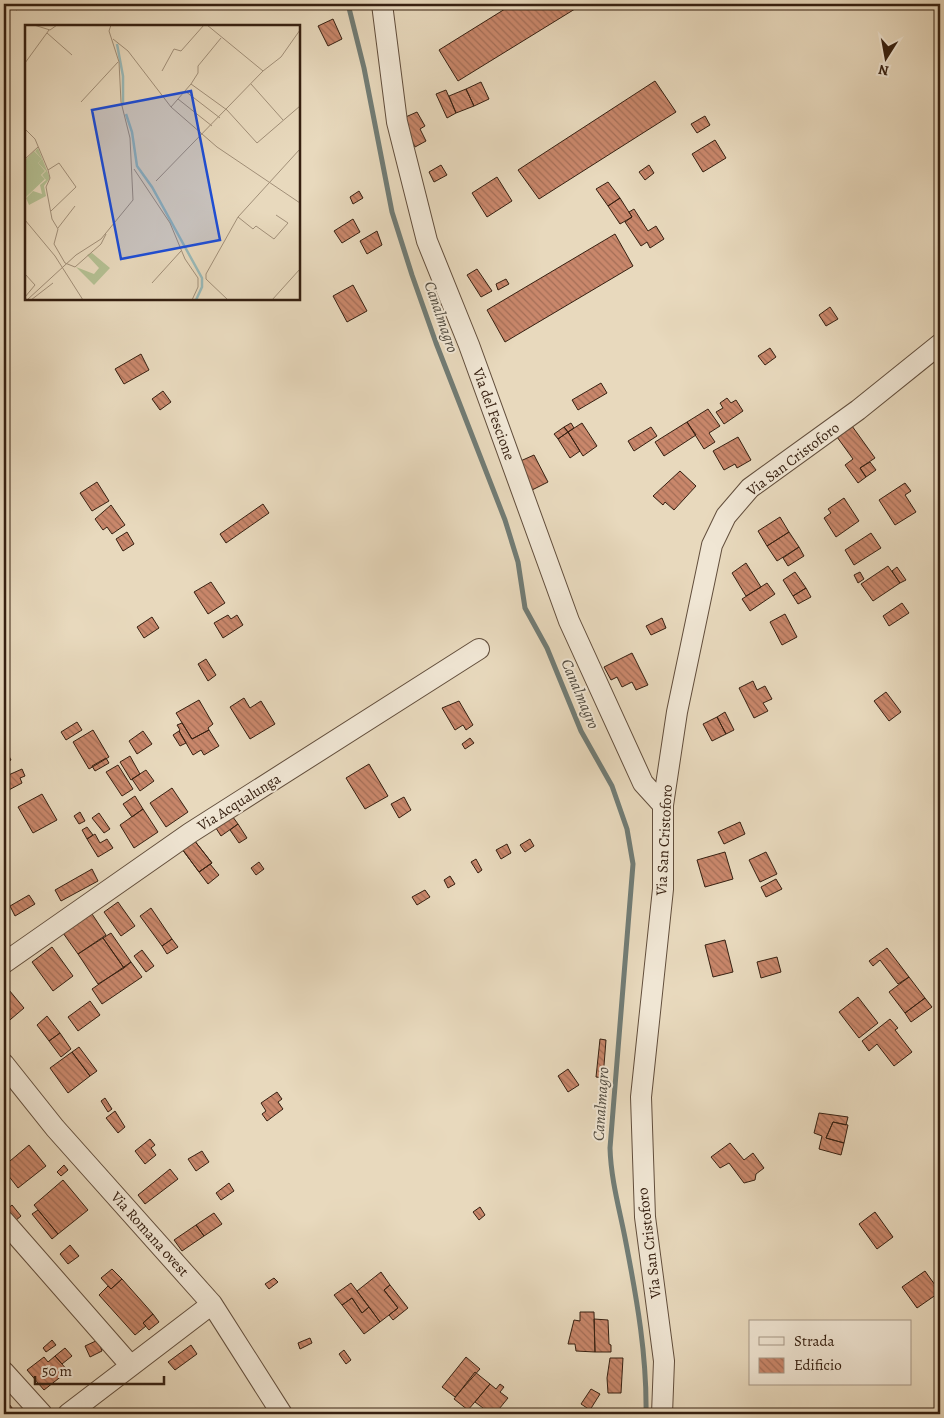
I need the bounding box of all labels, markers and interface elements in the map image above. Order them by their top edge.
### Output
inset map [25,25,300,300]
north arrow [862,32,912,82]
text: N [877,60,890,81]
water label: Canalmagro [419,278,463,356]
street label: Via del Fescione [468,364,520,463]
street label: Via San Cristoforo [742,418,843,501]
water label: Canalmagro [555,656,605,732]
street label: Via Acqualunga [193,768,284,836]
street label: Via San Cristoforo [651,784,677,897]
water label: Canalmagro [587,1066,615,1142]
street label: Via Romana ovest [106,1186,194,1281]
street label: Via San Cristoforo [632,1187,666,1300]
legend [749,1320,912,1386]
text: Strada [794,1331,835,1351]
scale bar [35,1353,164,1385]
text: Edificio [794,1355,842,1375]
text: 50 m [42,1361,72,1381]

